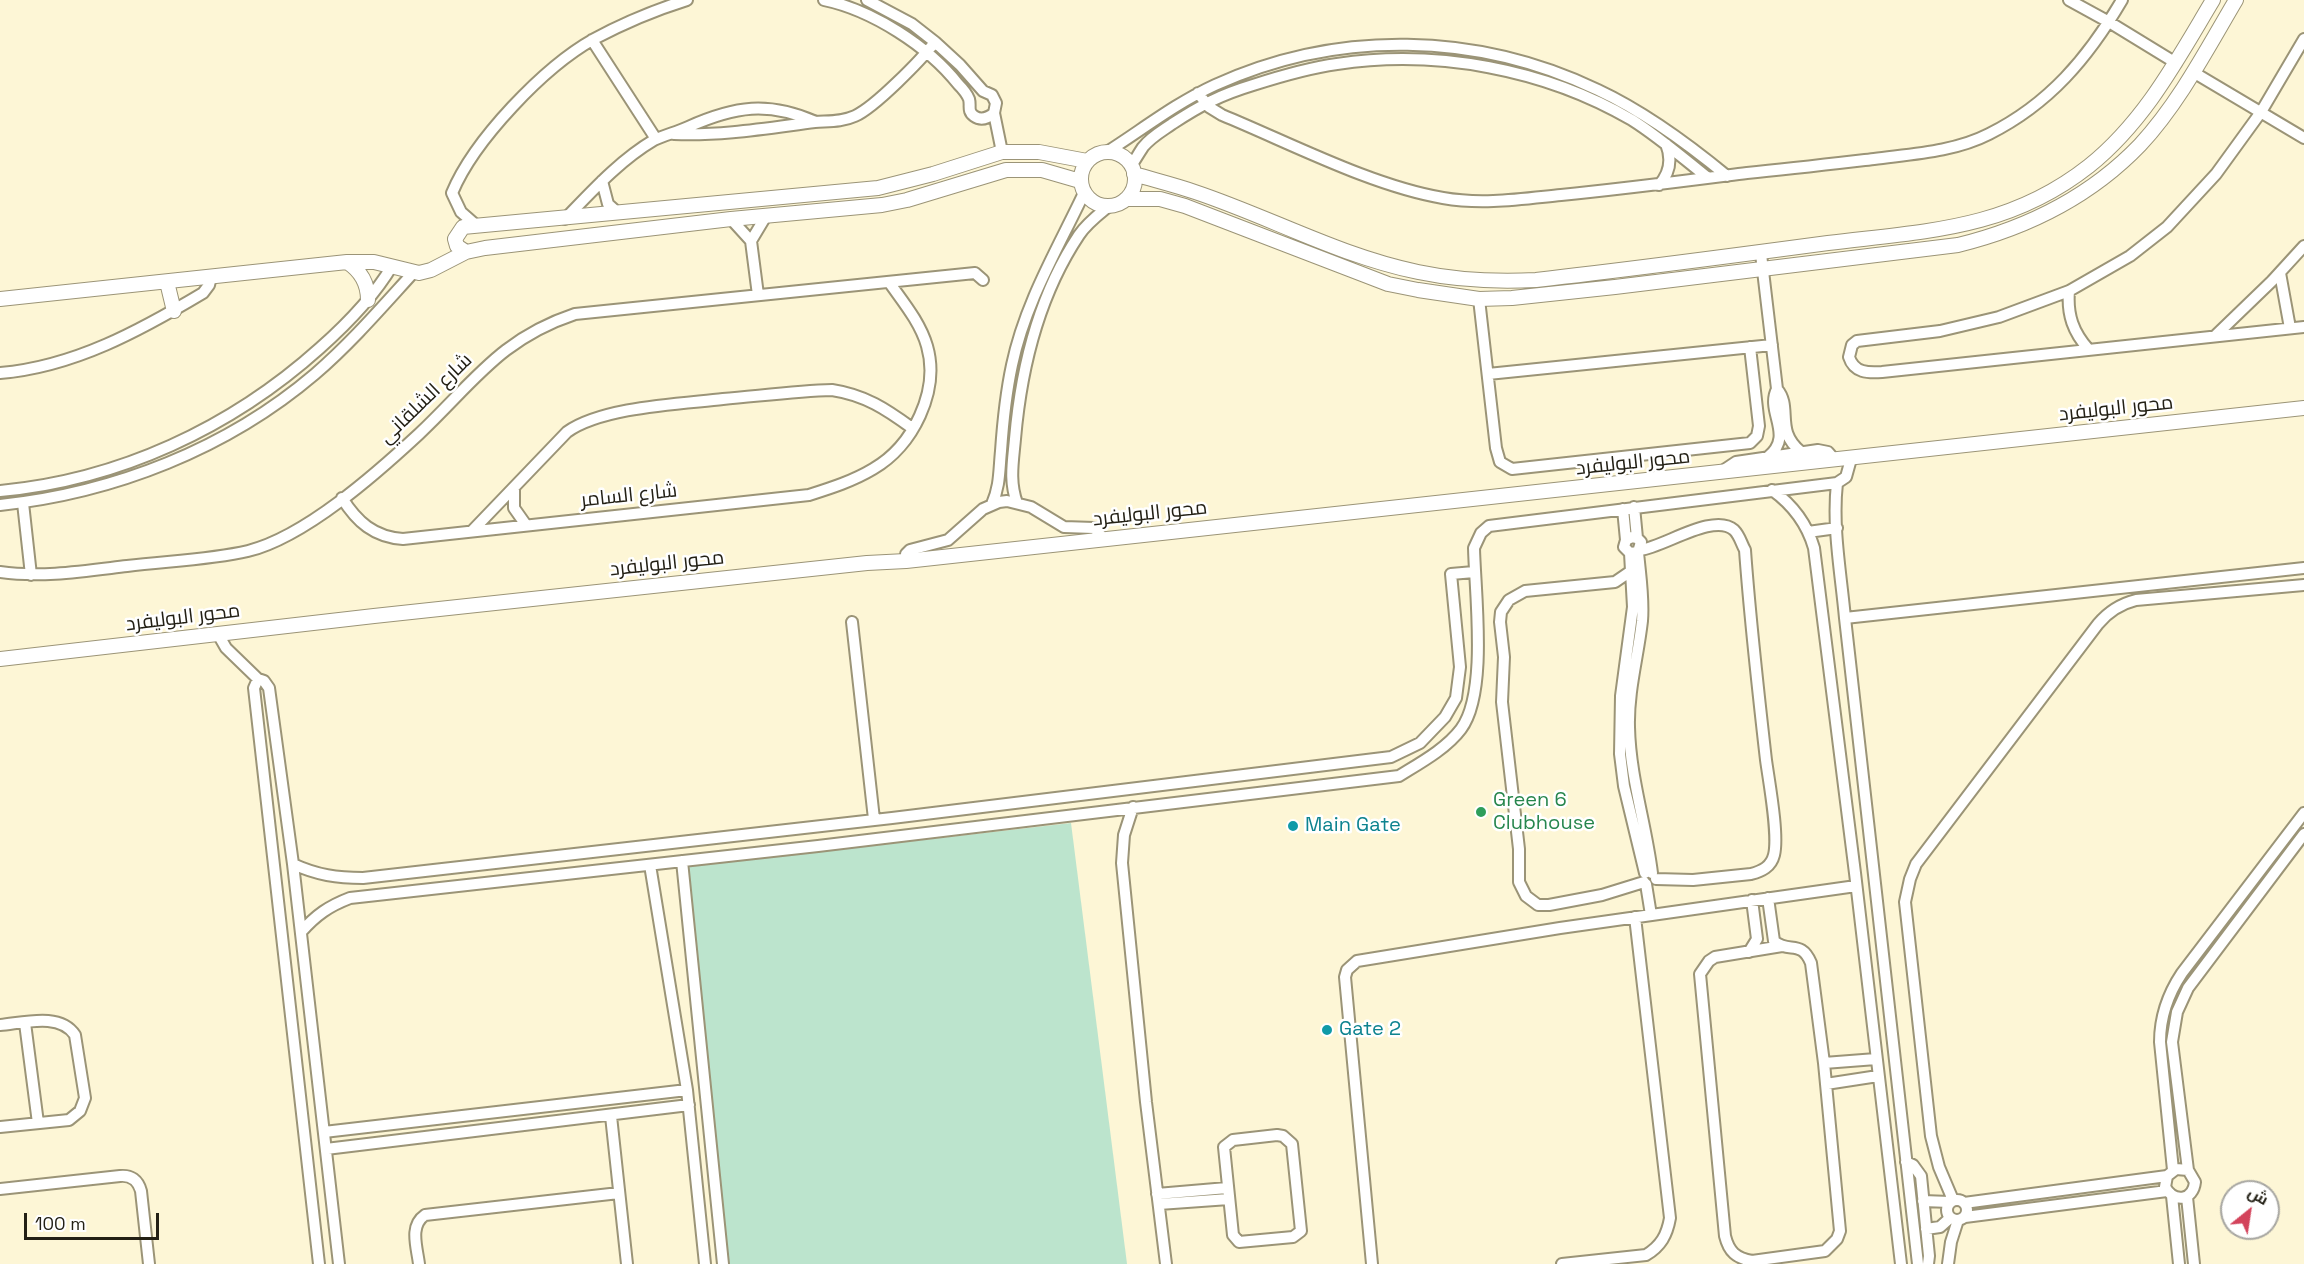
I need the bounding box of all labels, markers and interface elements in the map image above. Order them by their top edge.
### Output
street label: شارع الشلقاني [375,349,477,449]
street label: محور البوليفرد [2058,391,2174,427]
street label: محور البوليفرد [1575,445,1691,481]
street label: شارع السامر [580,479,678,513]
street label: محور البوليفرد [1092,496,1208,532]
street label: محور البوليفرد [609,546,725,582]
street label: محور البوليفرد [124,599,242,637]
place label: Green 6 Clubhouse [1493,789,1595,836]
marker: Green 6 Clubhouse [1474,805,1488,819]
place label: Main Gate [1305,814,1401,838]
marker: Main Gate [1286,819,1300,833]
place label: Gate 2 [1339,1018,1401,1042]
marker: Gate 2 [1320,1023,1334,1037]
north arrow [2220,1180,2280,1240]
text: ش [2244,1181,2272,1210]
scale bar [27,1201,162,1239]
text: 100 m [35,1212,86,1235]

